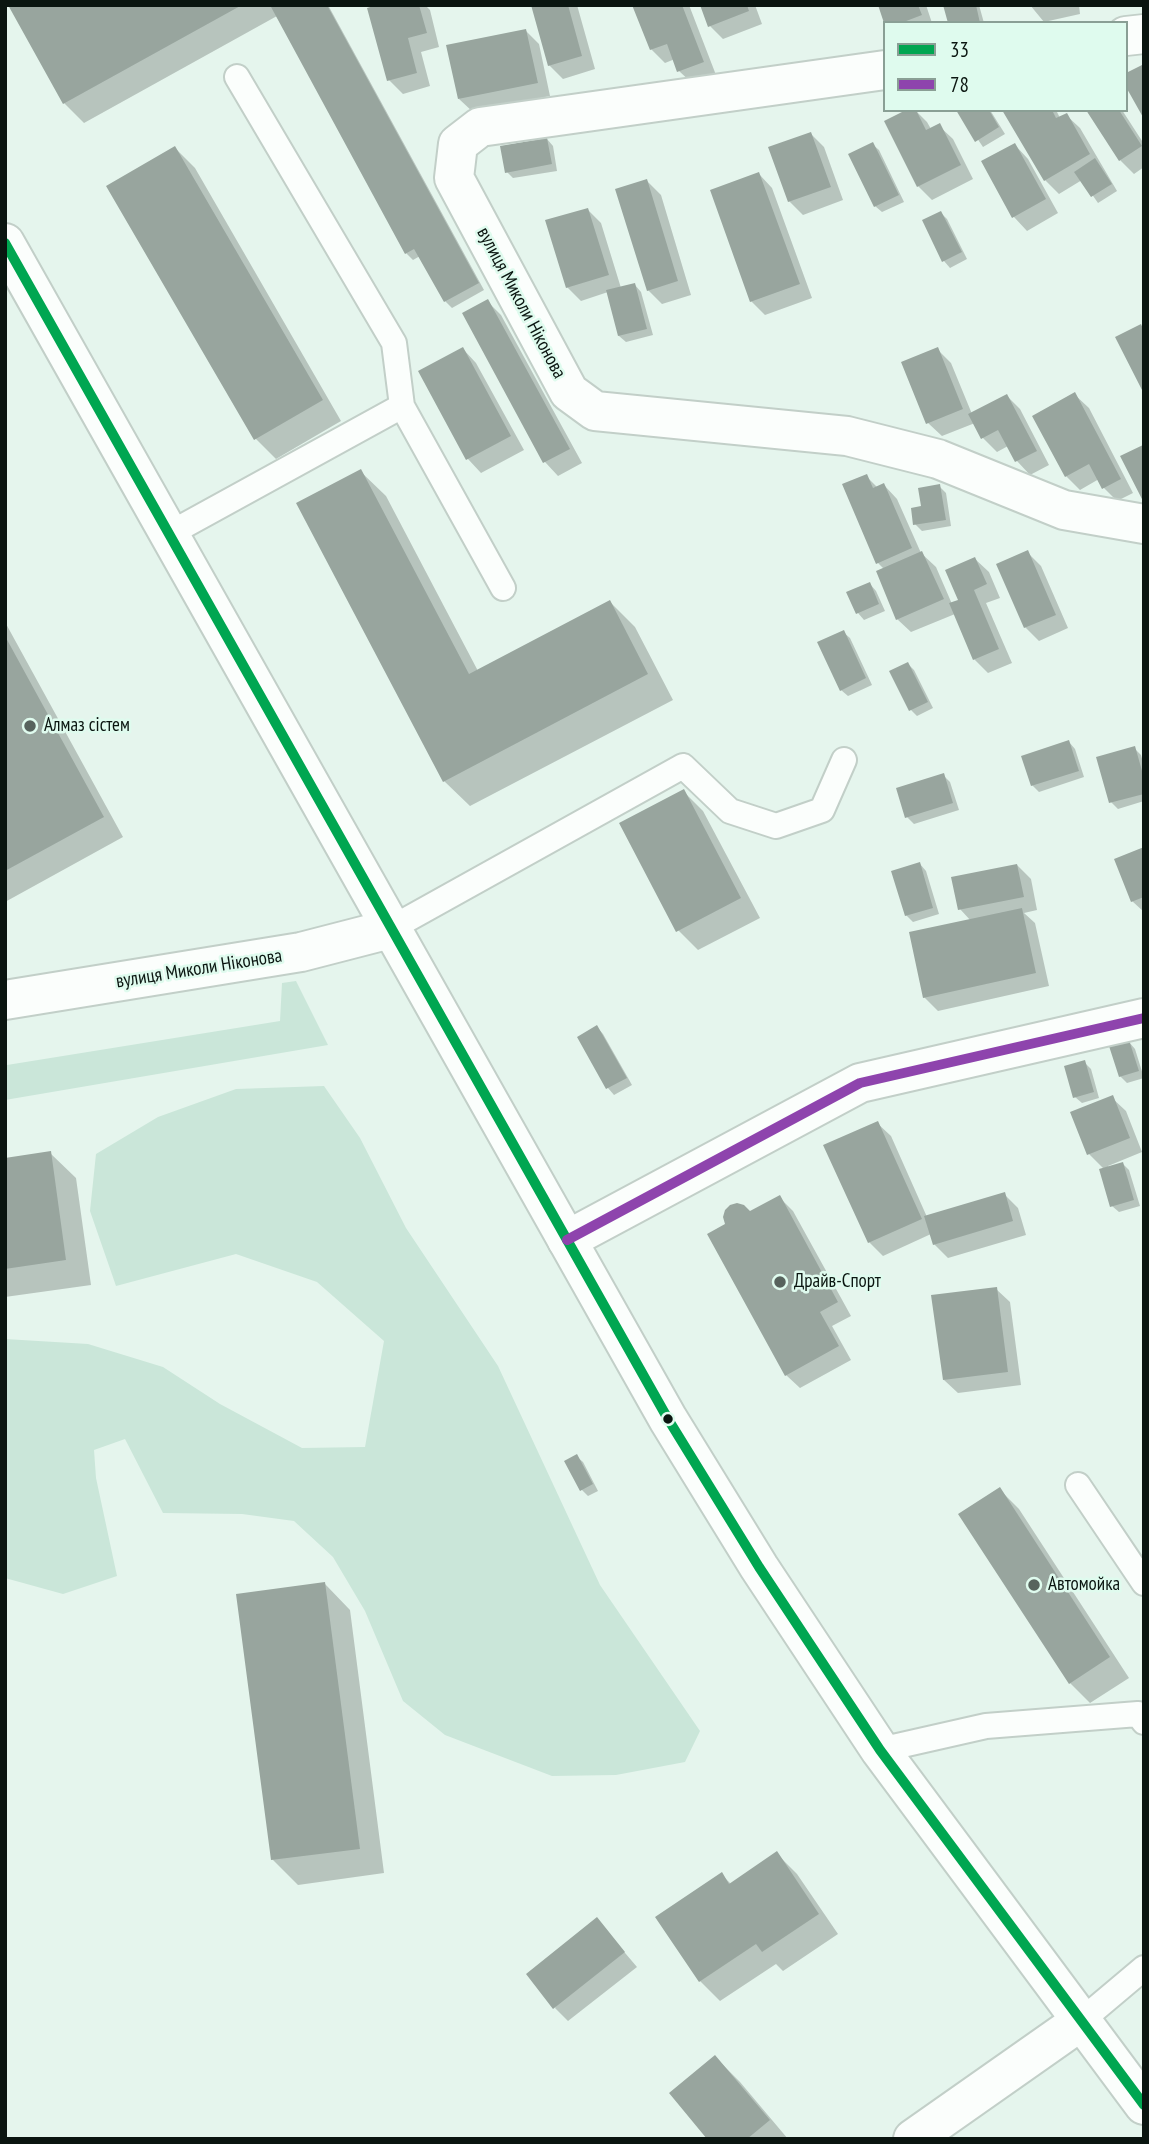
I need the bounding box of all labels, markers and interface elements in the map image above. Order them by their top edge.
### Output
legend [883,21,1128,112]
text: 33 [950,36,969,63]
text: 78 [950,71,969,98]
street label: вулиця Миколи Ніконова [472,224,570,382]
place label: Алмаз сістем [44,715,130,737]
marker: Алмаз сістем [22,718,38,734]
street label: вулиця Миколи Ніконова [114,945,284,993]
place label: Драйв-Спорт [794,1271,881,1293]
marker: Драйв-Спорт [772,1274,788,1290]
unlabelled marker [661,1412,675,1426]
place label: Автомойка [1048,1574,1120,1596]
marker: Автомойка [1026,1577,1042,1593]

